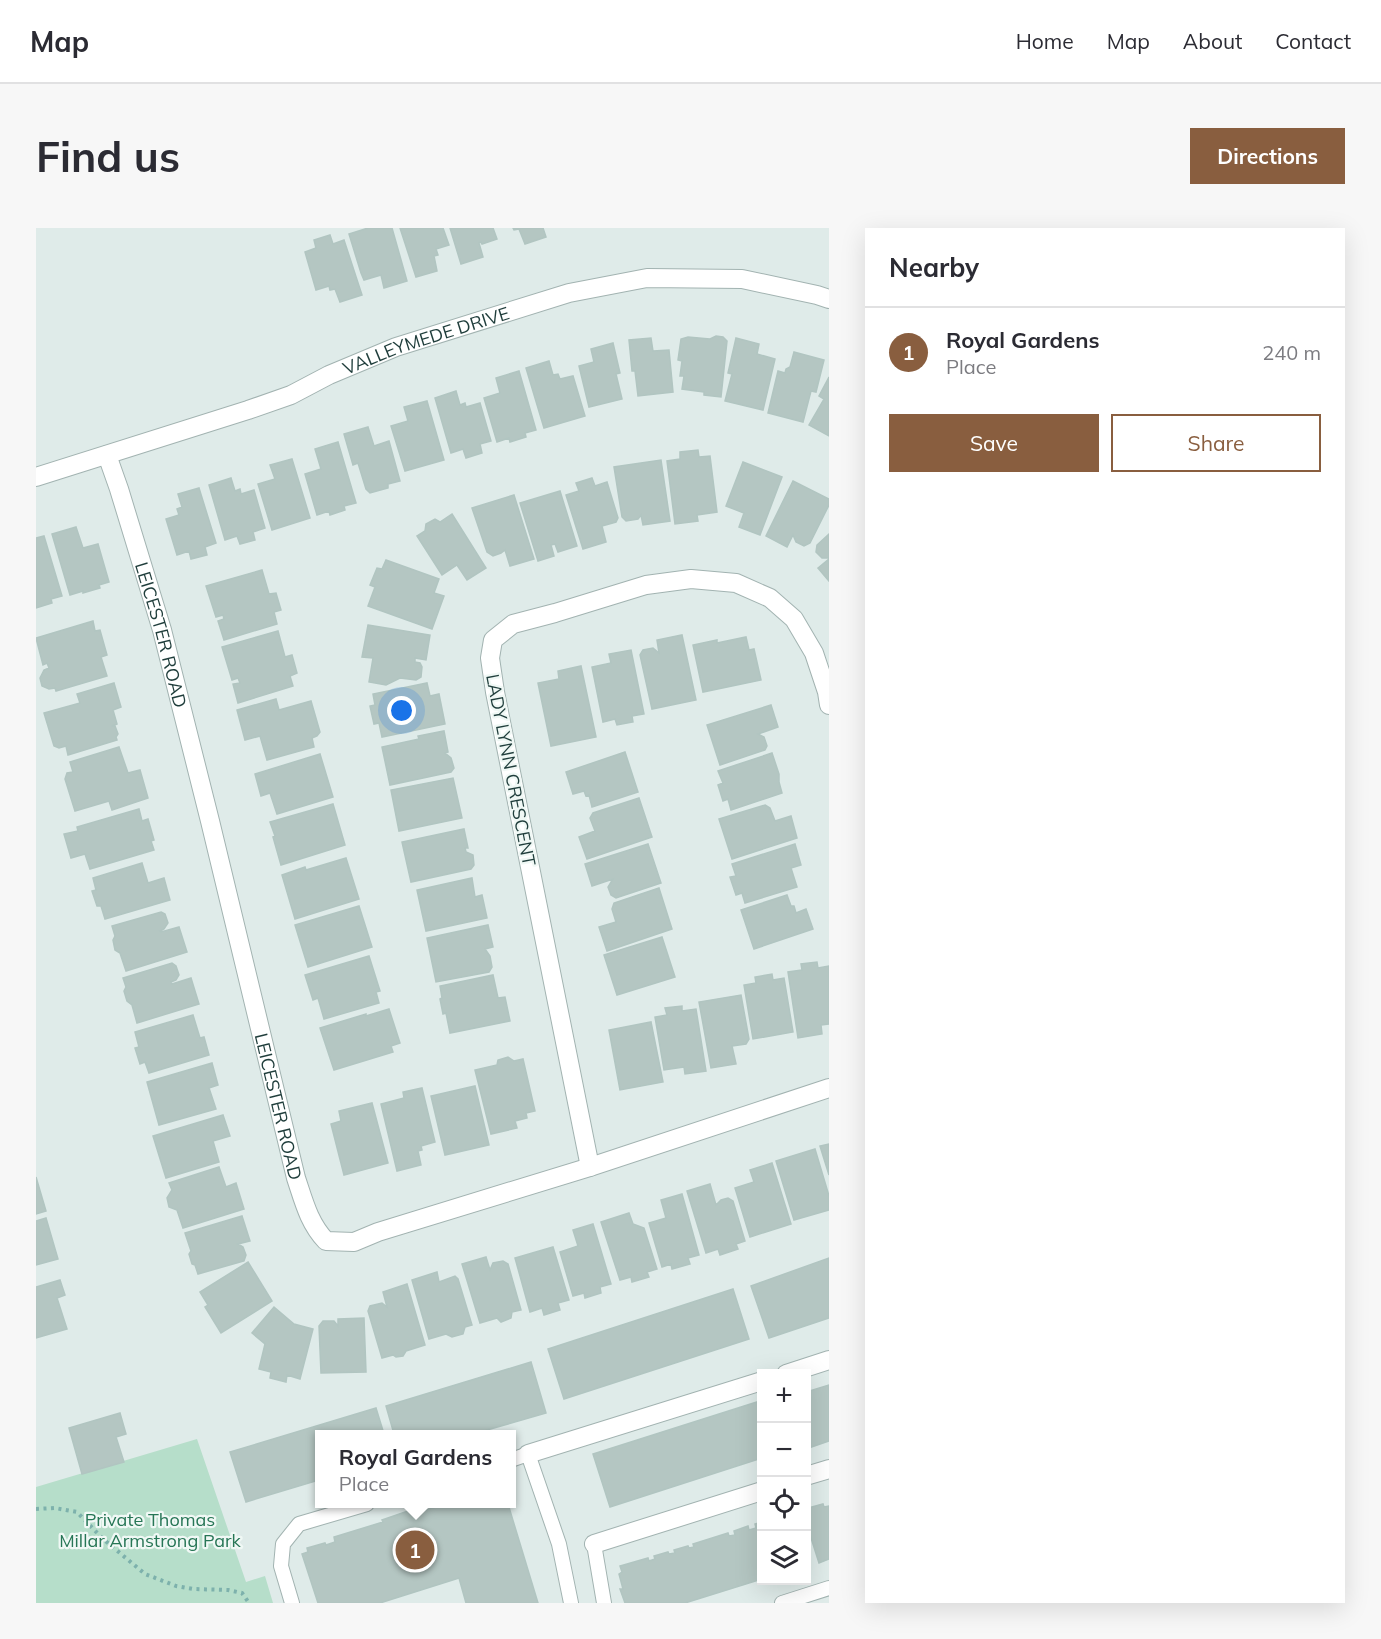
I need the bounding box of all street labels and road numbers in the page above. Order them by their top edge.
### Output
street label: VALLEYMEDE DRIVE [339,301,512,380]
street label: LEICESTER ROAD [130,559,193,710]
street label: LADY LYNN CRESCENT [481,672,541,868]
street label: LEICESTER ROAD [250,1031,308,1182]

